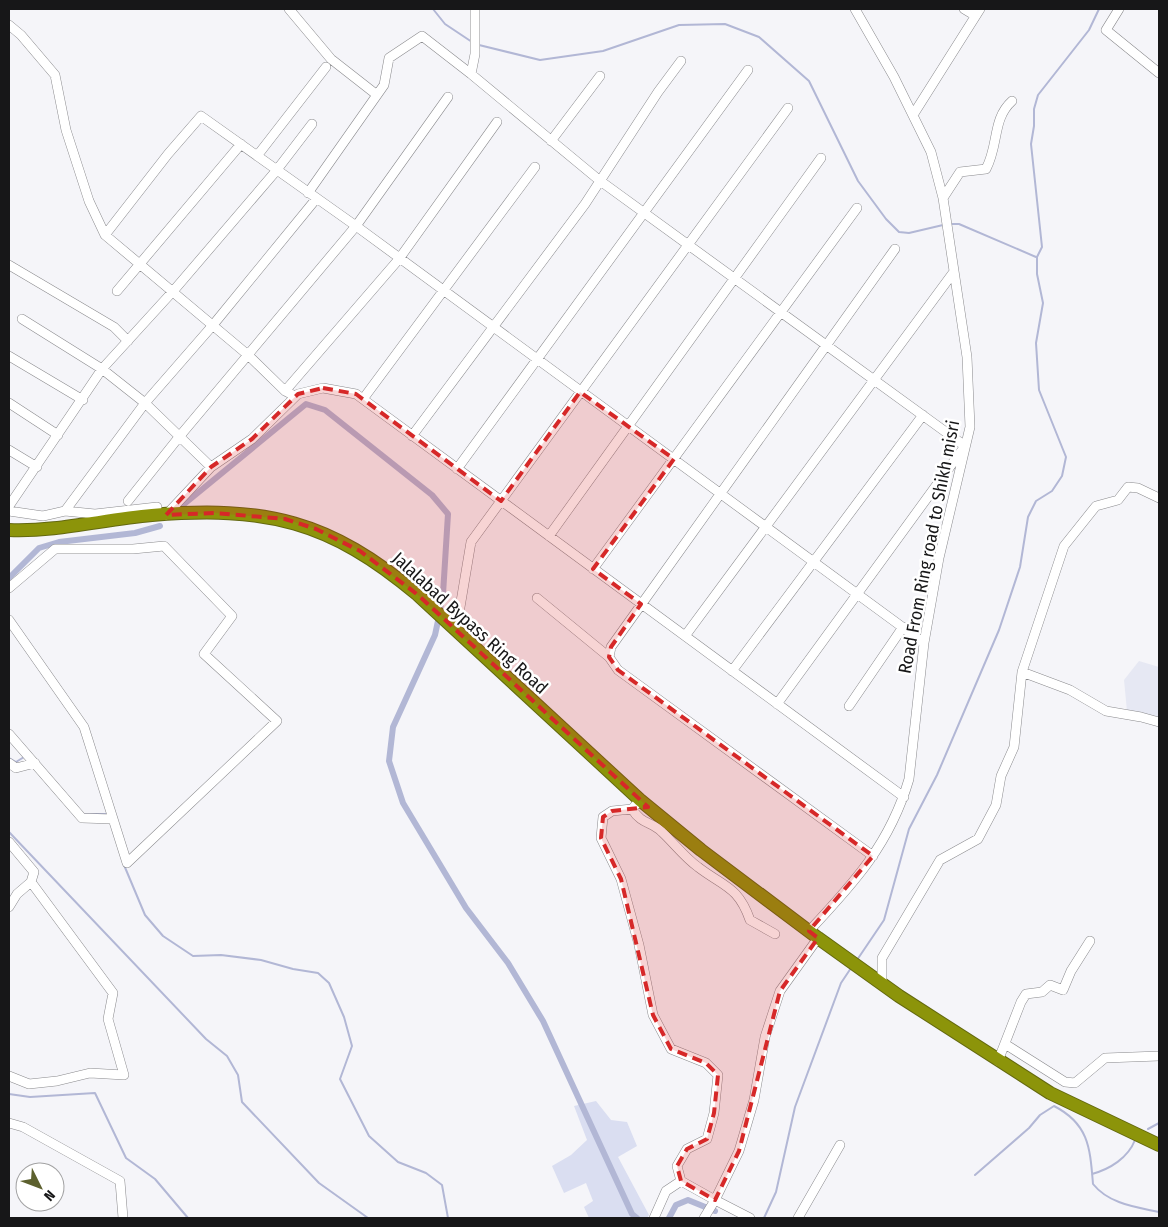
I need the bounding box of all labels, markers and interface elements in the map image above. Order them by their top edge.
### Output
street label: Road From Ring road to Shikh misri [894,418,964,676]
street label: Jalalabad Bypass Ring Road [388,547,552,699]
north arrow [15,1162,65,1212]
text: N [40,1187,58,1204]

